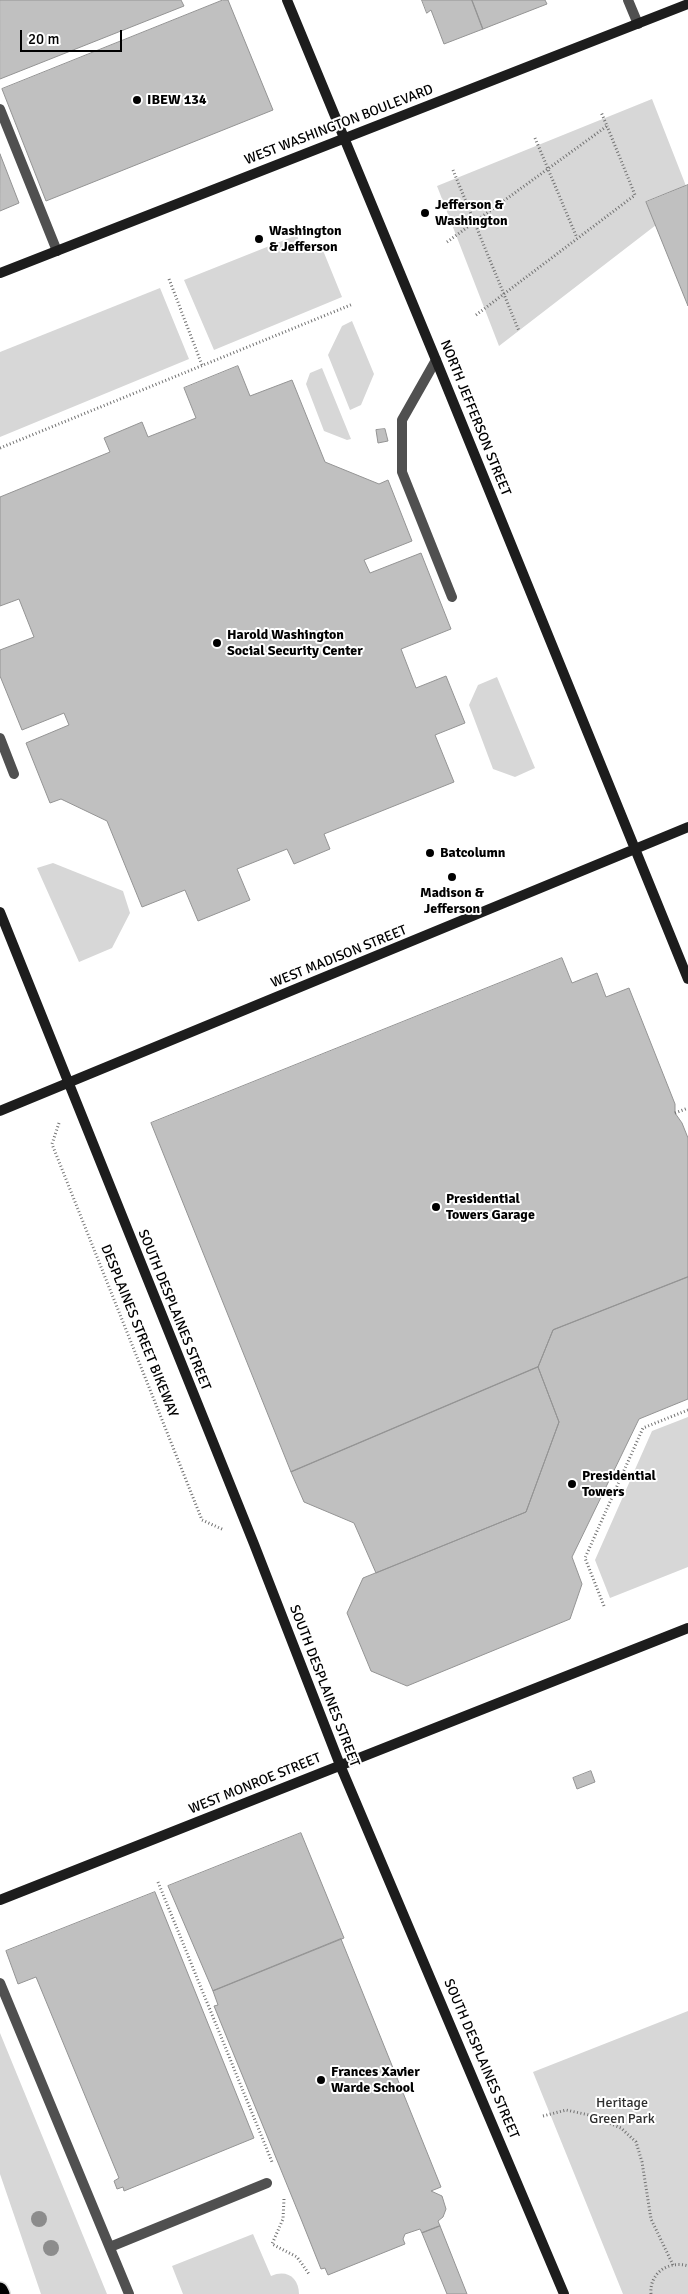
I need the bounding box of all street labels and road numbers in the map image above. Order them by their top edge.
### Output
street label: WEST WASHINGTON BOULEVARD [242,81,436,169]
street label: NORTH JEFFERSON STREET [436,338,514,498]
street label: WEST MADISON STREET [269,922,409,992]
street label: SOUTH DESPLAINES STREET [134,1227,214,1393]
street label: DESPLAINES STREET BIKEWAY [97,1242,181,1420]
street label: SOUTH DESPLAINES STREET [285,1603,363,1769]
street label: WEST MONROE STREET [186,1750,324,1818]
street label: SOUTH DESPLAINES STREET [440,1977,522,2141]

